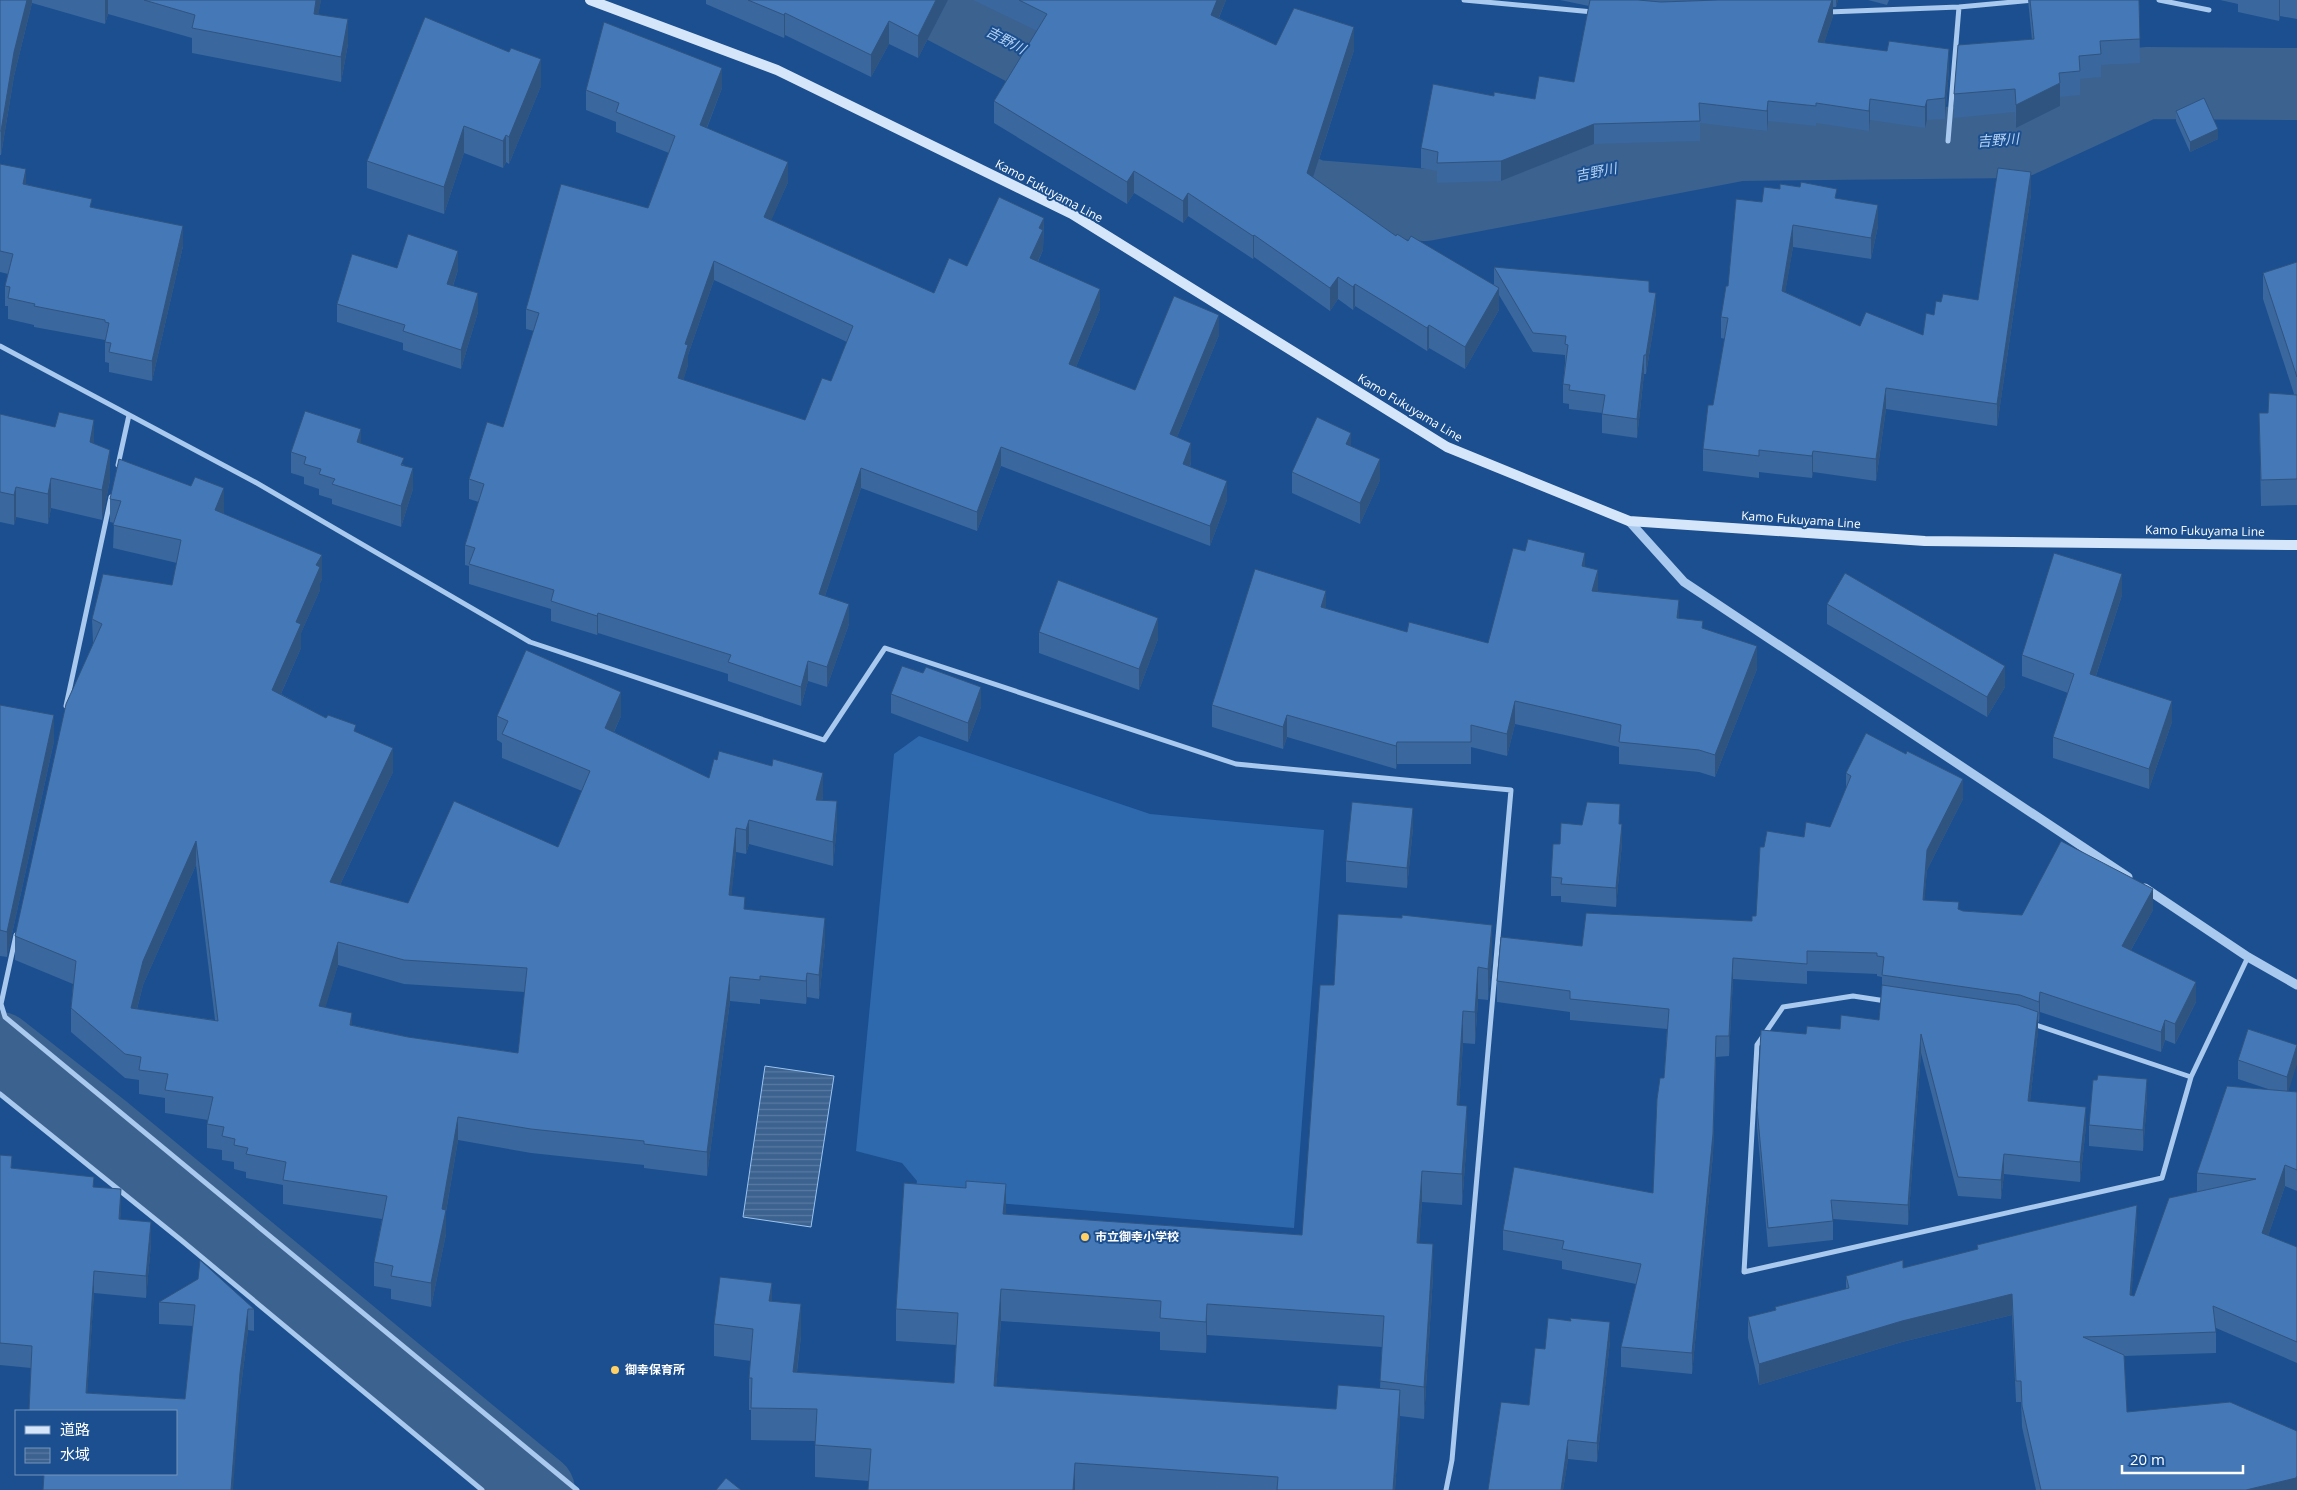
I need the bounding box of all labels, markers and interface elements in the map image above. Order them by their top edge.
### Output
water label: 吉野川 [983,21,1031,59]
water label: 吉野川 [1976,128,2022,150]
street label: Kamo Fukuyama Line [992,155,1106,226]
water label: 吉野川 [1573,158,1620,185]
street label: Kamo Fukuyama Line [1355,369,1466,446]
street label: Kamo Fukuyama Line [1741,507,1862,532]
street label: Kamo Fukuyama Line [2145,521,2265,540]
place label: 市立御幸小学校 [1095,1228,1179,1245]
marker: 市立御幸小学校 [1079,1231,1091,1243]
place label: 御幸保育所 [625,1361,685,1378]
marker: 御幸保育所 [609,1364,621,1376]
legend [15,1410,178,1475]
text: 道路 [60,1419,90,1439]
scale bar [2122,1442,2243,1474]
text: 水域 [60,1444,90,1464]
text: 20 m [2130,1449,2165,1469]

